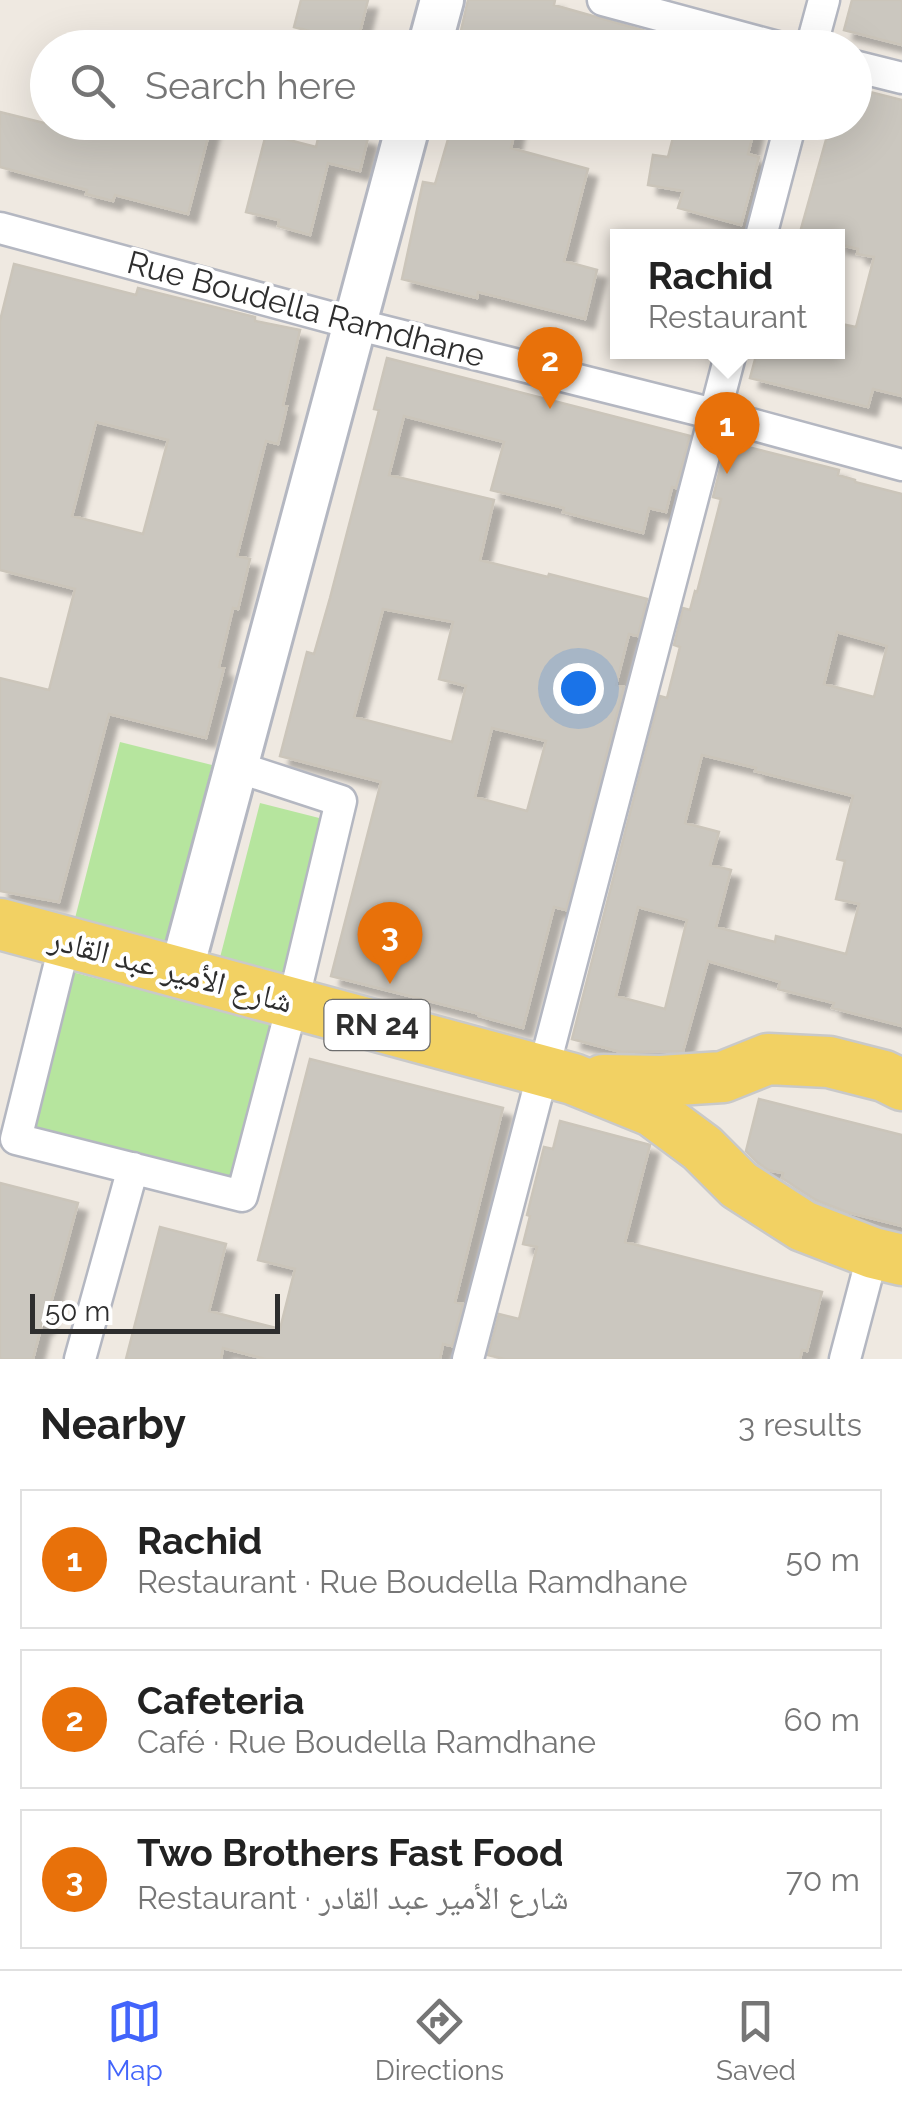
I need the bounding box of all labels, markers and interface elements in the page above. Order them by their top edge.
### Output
search box [30,30,872,140]
icon: search [65,58,120,113]
text: Search here [145,63,356,108]
popup [610,229,845,359]
street label: Rue Boudella Ramdhane [123,243,489,374]
text: Rachid [648,253,773,298]
text: Restaurant [648,298,807,335]
pin: 2 [518,326,582,409]
pin: 1 [694,392,760,474]
your location [553,663,604,714]
pin: 3 [358,902,422,984]
street label: شارع الأمير عبد القادر [44,919,297,1022]
road number: RN 24 [324,1000,430,1050]
scale bar [30,1289,280,1334]
text: 50 m [45,1295,110,1328]
text: Nearby [40,1400,186,1449]
text: 3 results [738,1406,862,1443]
text: Rachid [137,1518,262,1563]
text: 1 [67,1541,82,1578]
text: 50 m [785,1541,860,1578]
text: Restaurant · Rue Boudella Ramdhane [137,1563,688,1600]
text: Cafeteria [137,1678,304,1723]
text: 2 [65,1701,84,1738]
text: 60 m [784,1701,860,1738]
text: Café · Rue Boudella Ramdhane [137,1723,596,1760]
text: Two Brothers Fast Food [137,1830,563,1875]
text: 3 [66,1861,83,1898]
text: 70 m [786,1861,860,1898]
text: Restaurant · شارع الأمير عبد القادر [137,1879,569,1916]
tab: Map [106,1994,163,2087]
tab: Directions [375,1994,504,2087]
tab: Saved [716,1994,796,2087]

